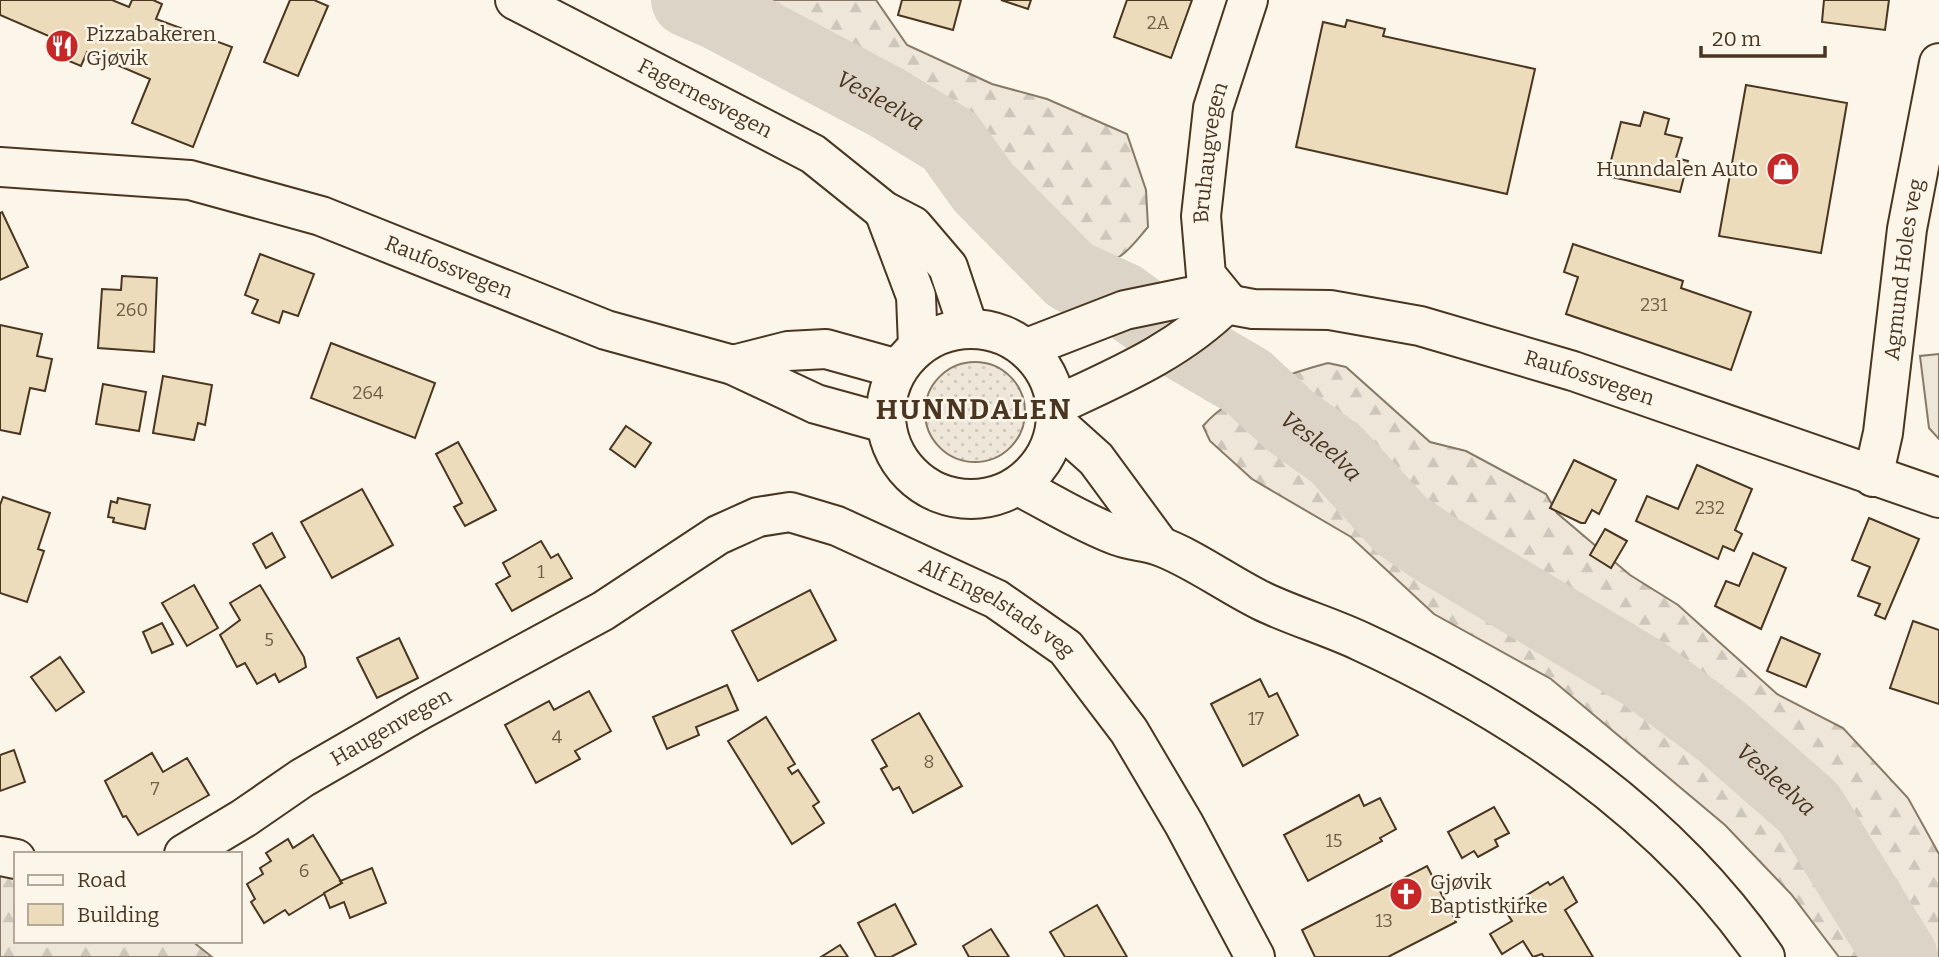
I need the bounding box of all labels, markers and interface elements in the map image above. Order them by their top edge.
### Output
house number: 2A [1147,12,1170,34]
scale bar [1701,14,1825,58]
place label: Pizzabakeren Gjøvik [86,21,216,71]
text: 20 m [1712,26,1761,52]
restaurant icon: Pizzabakeren Gjøvik [43,27,81,65]
street label: Fagernesvegen [634,53,777,144]
water label: Vesleelva [832,64,930,136]
street label: Bruhaugvegen [1188,79,1234,225]
shop icon: Hunndalen Auto [1764,150,1802,188]
place label: Hunndalen Auto [1596,156,1758,182]
street label: Agmund Holes veg [1879,176,1929,362]
street label: Raufossvegen [381,230,517,304]
house number: 231 [1640,294,1668,316]
house number: 260 [116,299,148,321]
street label: Raufossvegen [1521,344,1658,411]
house number: 264 [353,382,384,404]
district label: HUNNDALEN [876,393,1072,426]
water label: Vesleelva [1274,405,1368,487]
house number: 232 [1695,497,1725,519]
street label: Alf Engelstads veg [915,552,1081,663]
house number: 1 [537,561,545,583]
house number: 5 [264,629,274,651]
street label: Haugenvegen [326,682,456,772]
house number: 17 [1248,708,1264,730]
house number: 4 [552,726,563,748]
water label: Vesleelva [1731,737,1822,822]
house number: 8 [924,751,934,773]
house number: 7 [150,778,160,800]
house number: 15 [1326,830,1342,852]
legend [14,852,242,943]
house number: 6 [299,860,309,882]
text: Road [77,867,126,893]
place label: Gjøvik Baptistkirke [1430,869,1548,919]
church icon: Gjøvik Baptistkirke [1387,875,1425,913]
text: Building [77,902,160,928]
house number: 13 [1375,910,1393,932]

